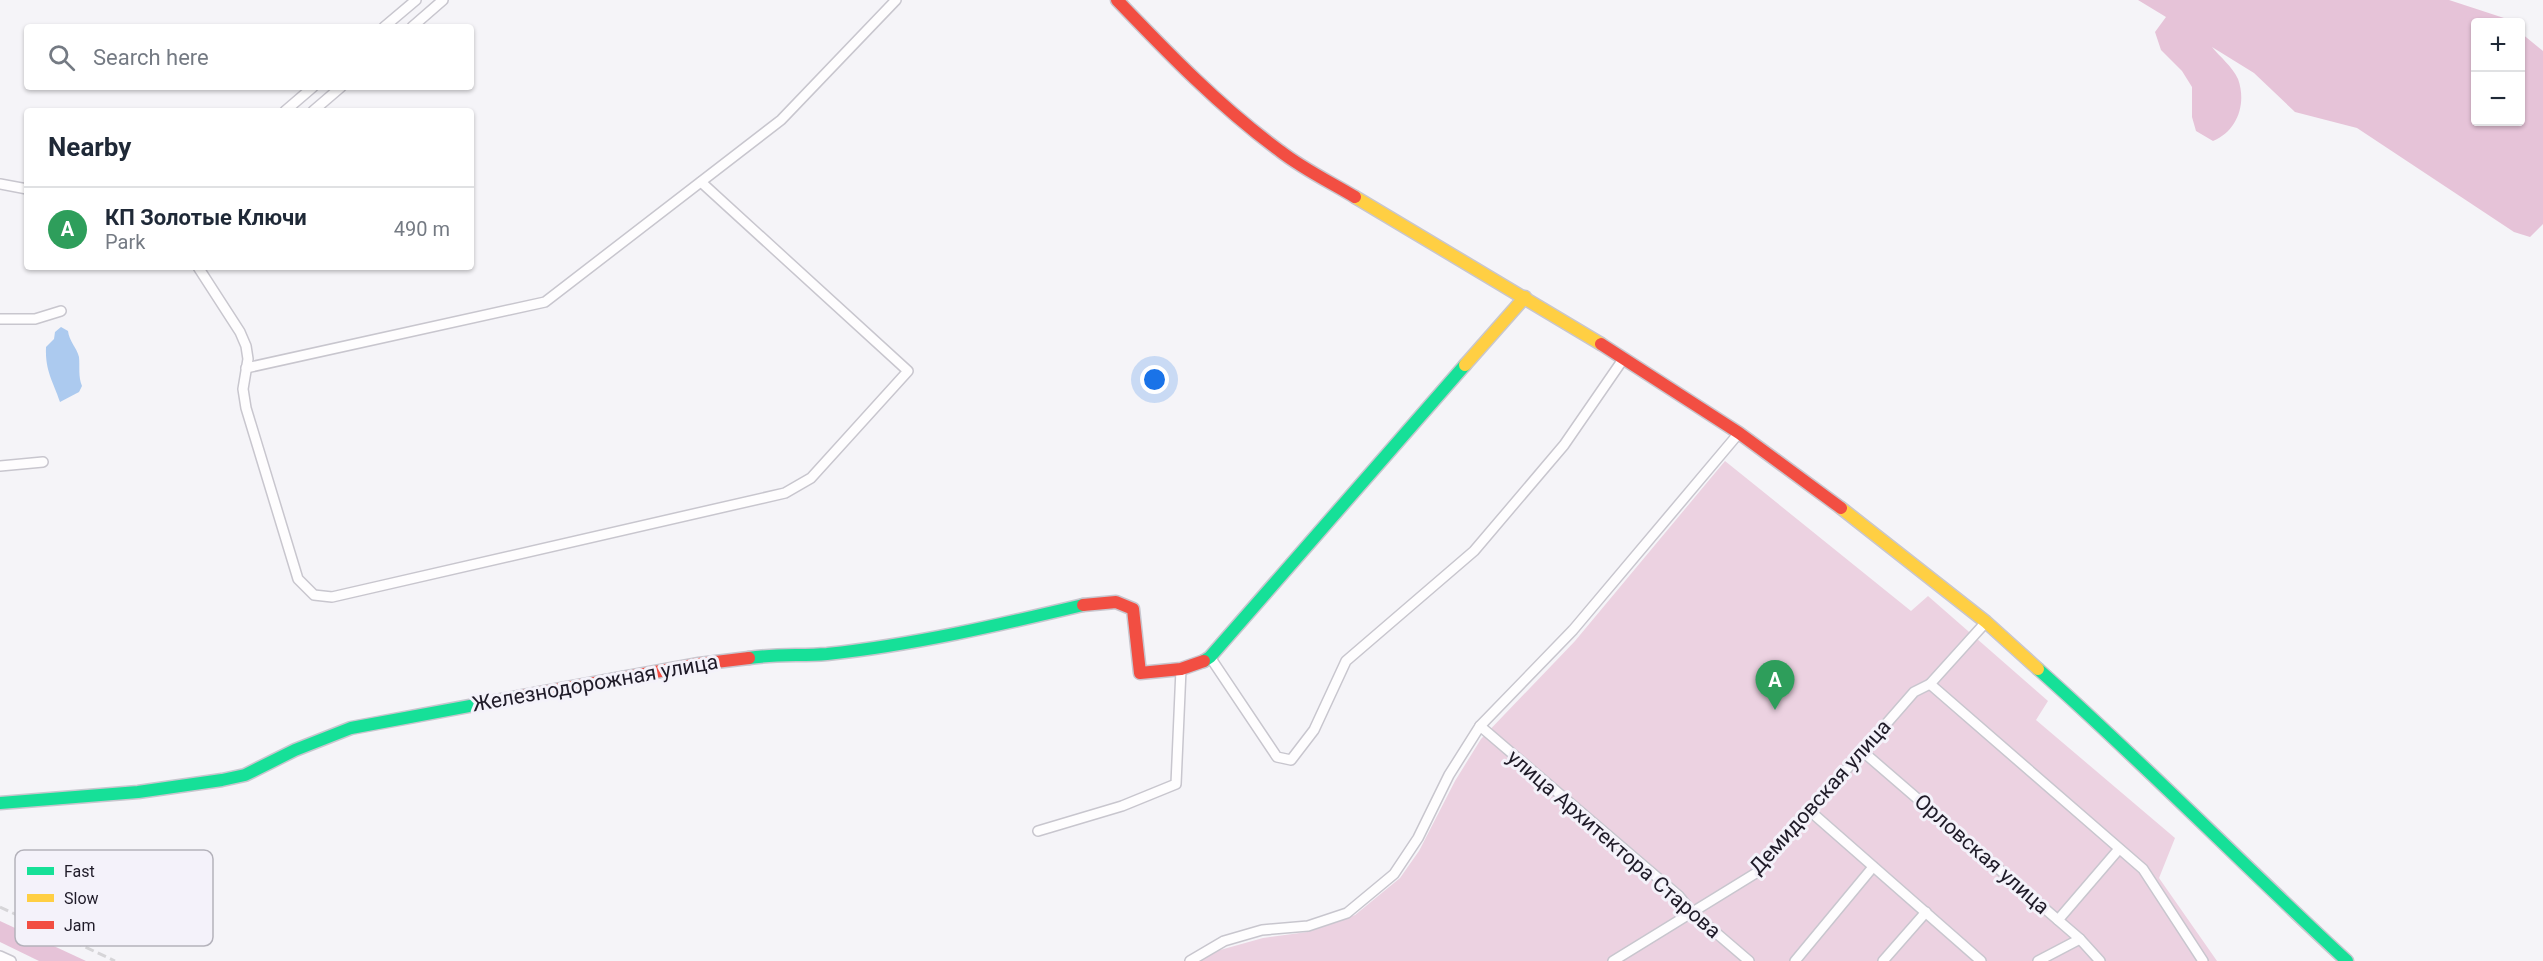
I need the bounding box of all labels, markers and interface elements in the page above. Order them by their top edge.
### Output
map controls [2471,18,2525,126]
button: + [2471,18,2525,72]
search box [24,24,474,90]
icon: search [45,41,78,74]
text: Search here [93,45,209,70]
button: − [2471,72,2525,126]
text: Nearby [48,132,131,162]
text: КП Золотые Ключи [105,205,307,230]
text: A [61,217,74,241]
text: 490 m [394,217,450,241]
text: Park [105,230,145,254]
your location [1140,365,1169,394]
street label: Железнодорожная улица [470,650,720,716]
pin: A [1756,660,1794,710]
street label: Демидовская улица [1744,715,1896,879]
street label: улица Архитектора Старова [1502,745,1726,943]
street label: Орловская улица [1910,789,2054,919]
legend [15,850,213,946]
text: Fast [64,862,95,881]
text: Slow [64,889,99,908]
text: Jam [64,916,96,935]

